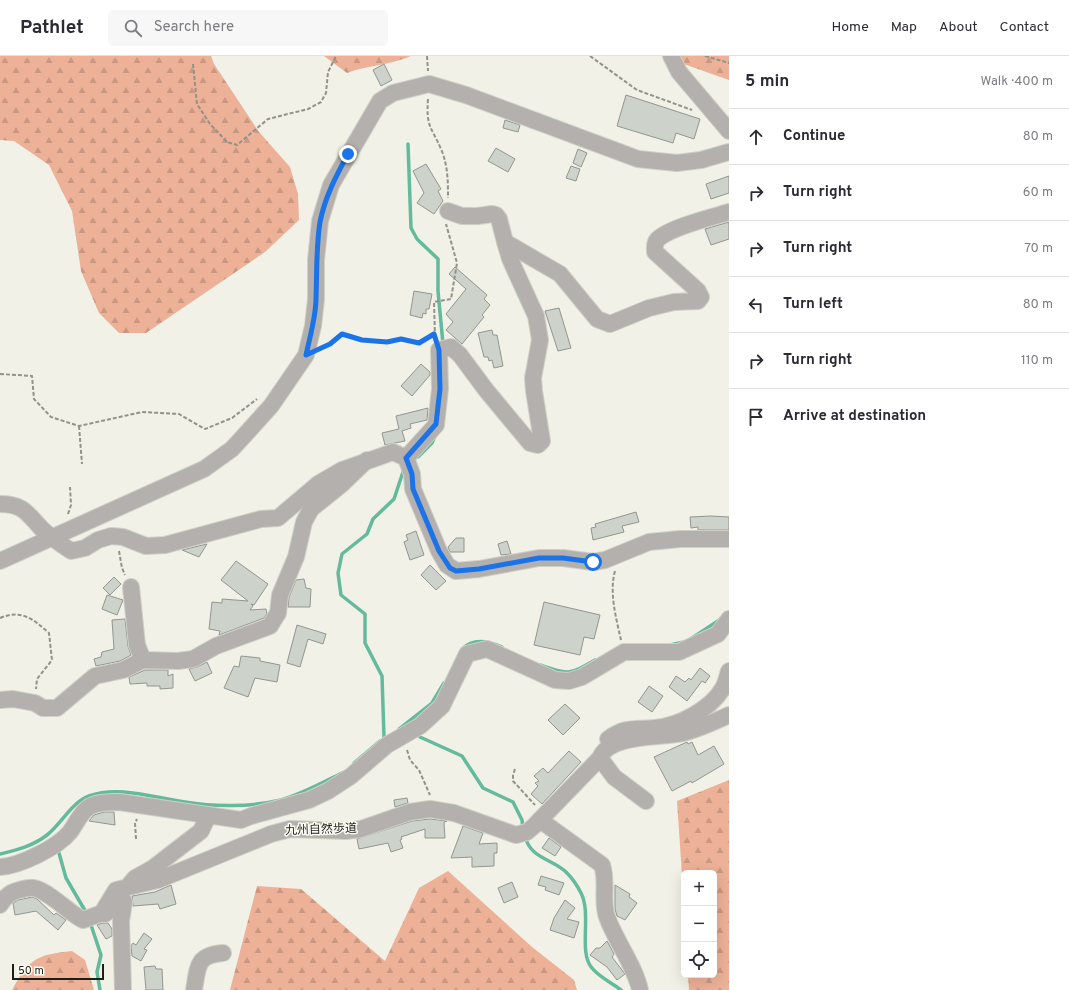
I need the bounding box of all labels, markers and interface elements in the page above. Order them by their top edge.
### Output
search box [108,10,388,46]
text: Pathlet [20,16,84,40]
icon: search [122,17,144,39]
text: Search here [154,18,234,37]
text: Home [832,19,869,36]
text: Map [891,19,917,36]
text: About [939,19,978,36]
text: Contact [1000,19,1049,36]
text: 5 min [745,71,789,93]
text: Walk · 400 m [980,74,1053,90]
icon: ahead [745,126,767,148]
text: Continue [783,127,845,146]
text: 80 m [1023,129,1053,145]
route end [339,145,357,163]
icon: right [745,182,767,204]
text: Turn right [783,183,852,202]
text: 60 m [1023,185,1053,201]
icon: right [745,238,767,260]
text: Turn right [783,239,852,258]
text: 70 m [1024,241,1053,257]
icon: left [745,294,767,316]
text: Turn left [783,295,843,314]
text: 80 m [1023,297,1053,313]
icon: right [745,350,767,372]
text: Turn right [783,351,852,370]
text: 110 m [1021,353,1053,369]
icon: arrive [745,406,767,428]
text: Arrive at destination [783,407,926,426]
route start [584,553,602,571]
street label: 九州自然歩道 [285,821,357,839]
map controls [681,870,717,978]
button: + [681,870,717,906]
button: − [681,906,717,942]
button: locate [681,942,717,978]
scale bar [12,962,104,981]
text: 50 m [18,964,44,978]

